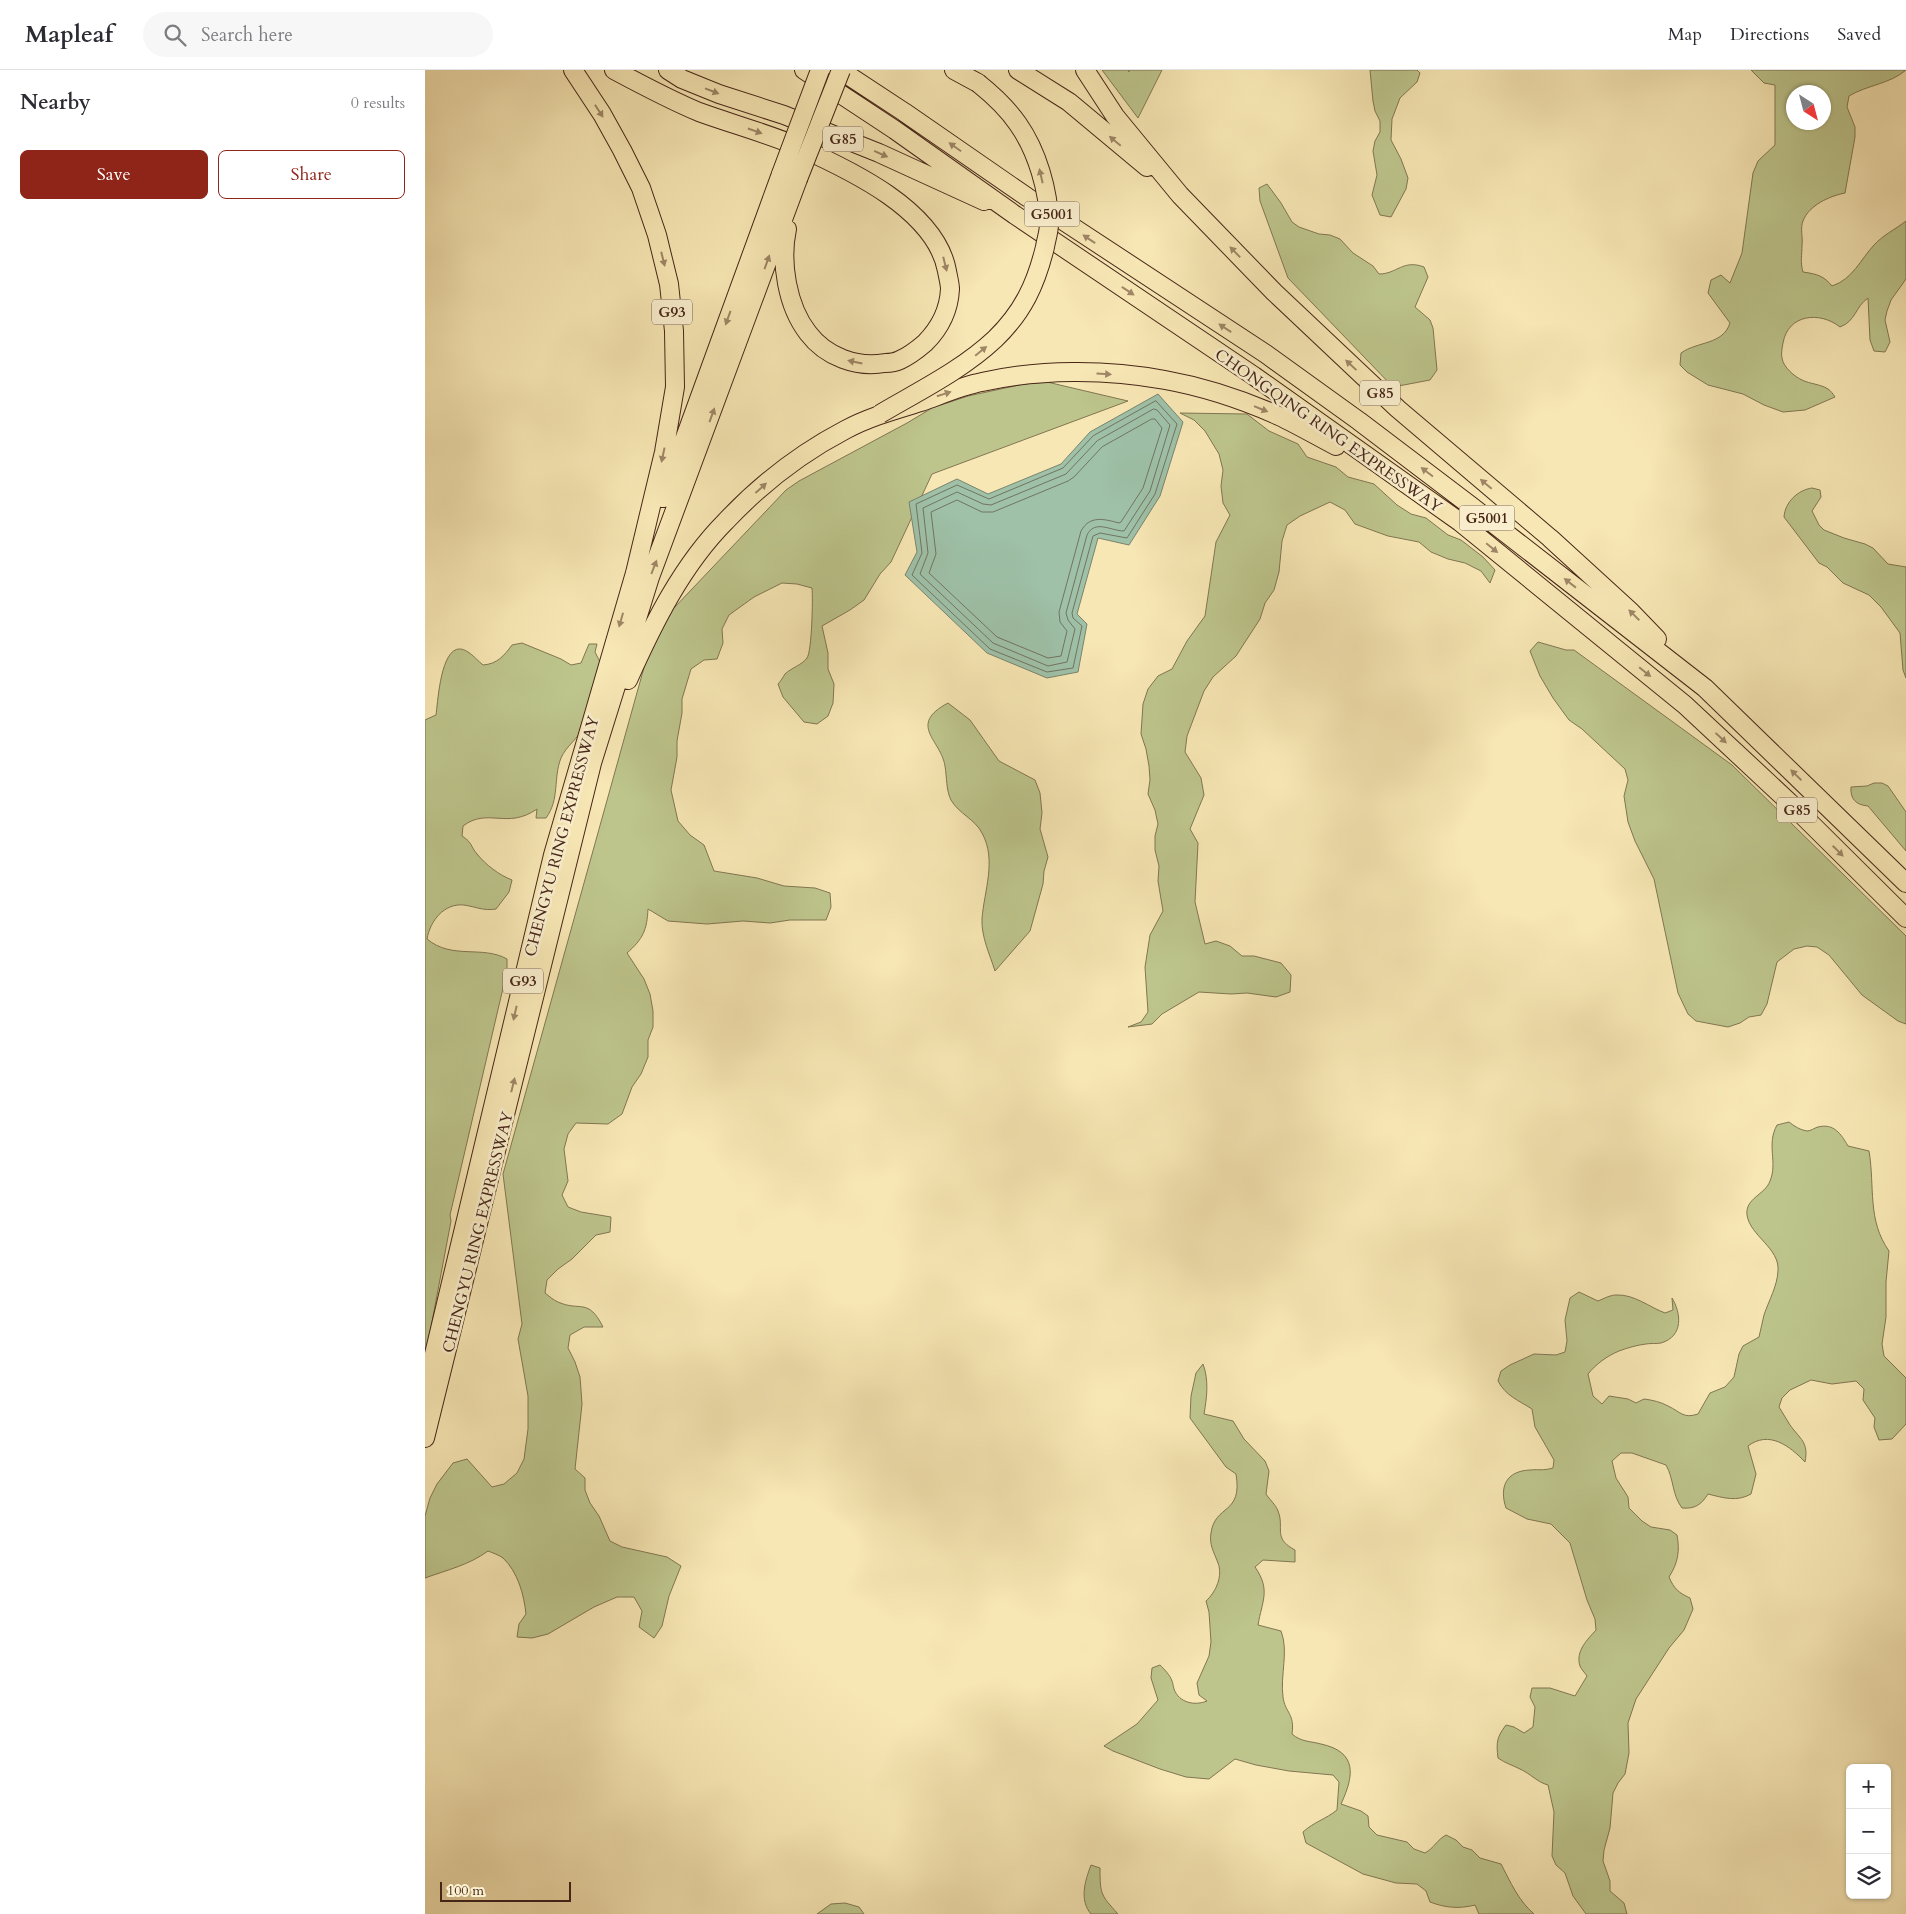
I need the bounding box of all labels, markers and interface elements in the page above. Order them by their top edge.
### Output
search box [143,12,493,57]
text: Mapleaf [25,18,113,51]
icon: search [161,21,189,49]
text: Search here [201,22,293,48]
text: Map [1668,22,1702,47]
text: Directions [1730,22,1809,47]
text: Saved [1837,22,1881,47]
north arrow [1786,85,1831,130]
one-way arrow [705,87,720,95]
text: Nearby [20,88,91,117]
text: 0 results [351,92,405,114]
one-way arrow [595,104,604,117]
road number: G85 [823,126,863,152]
one-way arrow [747,128,762,135]
one-way arrow [1110,135,1122,147]
one-way arrow [948,142,962,152]
button: Save [20,150,208,199]
button: Share [218,150,405,199]
one-way arrow [874,150,888,158]
one-way arrow [1037,168,1045,183]
road number: G5001 [1025,202,1079,226]
one-way arrow [1083,234,1096,243]
one-way arrow [1229,246,1241,258]
one-way arrow [659,252,667,267]
one-way arrow [763,254,771,269]
one-way arrow [941,256,949,271]
one-way arrow [1121,286,1135,296]
road number: G93 [652,300,692,324]
one-way arrow [724,311,732,326]
one-way arrow [1219,323,1232,332]
street label: CHONGQING RING EXPRESSWAY [1210,344,1446,518]
one-way arrow [974,345,987,356]
one-way arrow [848,358,863,366]
one-way arrow [1346,359,1358,371]
one-way arrow [1096,371,1112,379]
road number: G85 [1360,380,1400,406]
one-way arrow [936,390,951,398]
one-way arrow [1254,406,1269,413]
one-way arrow [709,407,716,422]
one-way arrow [659,447,667,462]
one-way arrow [1421,467,1434,478]
one-way arrow [1480,479,1493,490]
one-way arrow [755,482,767,494]
road number: G5001 [1459,506,1515,530]
one-way arrow [1485,543,1498,554]
one-way arrow [651,559,658,574]
one-way arrow [1563,577,1576,588]
one-way arrow [1628,610,1640,622]
one-way arrow [617,613,625,628]
one-way arrow [1638,667,1651,678]
street label: CHENGYU RING EXPRESSWAY [519,714,605,959]
one-way arrow [1714,732,1726,744]
one-way arrow [1791,769,1803,781]
road number: G85 [1777,798,1817,822]
one-way arrow [1832,845,1844,857]
road number: G93 [503,968,543,994]
one-way arrow [511,1006,519,1021]
one-way arrow [509,1078,517,1093]
street label: CHENGYU RING EXPRESSWAY [437,1109,519,1355]
map controls [1846,1764,1891,1899]
button: + [1846,1764,1891,1809]
button: − [1846,1809,1891,1854]
button: layers [1846,1854,1891,1899]
scale bar [440,1879,571,1902]
text: 100 m [447,1881,484,1900]

